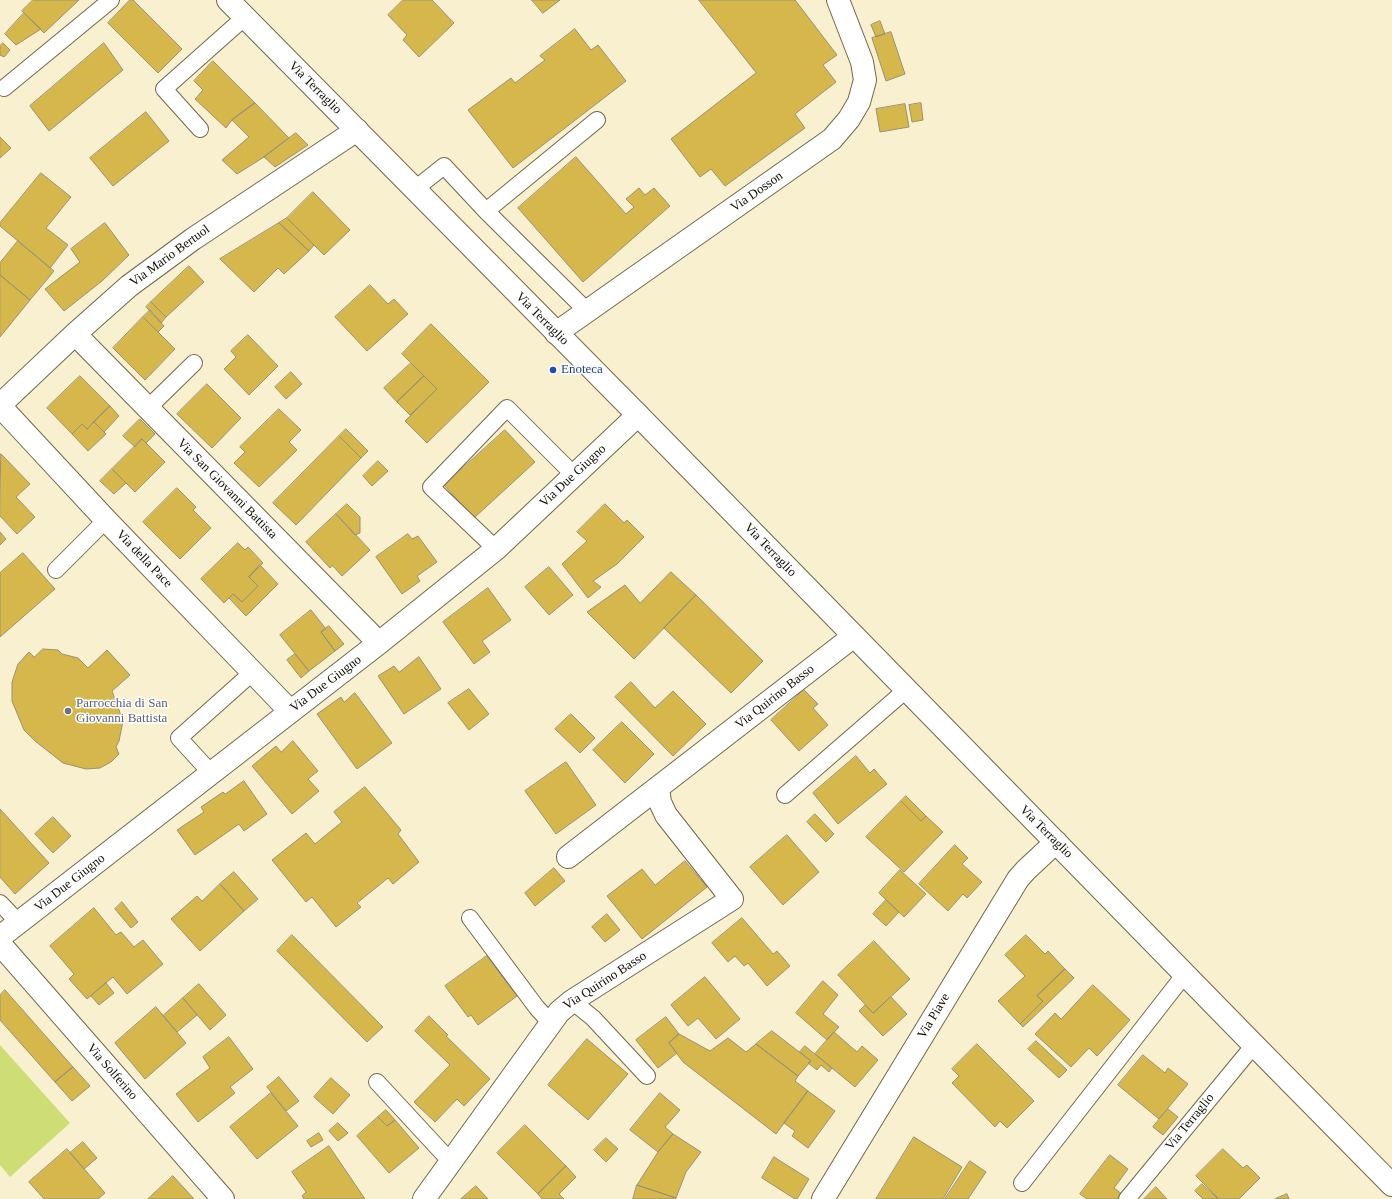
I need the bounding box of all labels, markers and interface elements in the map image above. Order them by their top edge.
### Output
street label: Via Terraglio [285,58,345,118]
street label: Via Dosson [728,168,786,216]
street label: Via Mario Bertuol [127,222,213,290]
street label: Via Terraglio [512,289,572,349]
place label: Enoteca [561,362,603,378]
marker: Enoteca [548,365,558,375]
street label: Via San Giovanni Battista [174,436,280,542]
street label: Via Due Giugno [537,441,609,511]
street label: Via Terraglio [741,520,799,580]
street label: Via della Pace [113,527,175,591]
street label: Via Due Giugno [287,652,365,716]
street label: Via Quirino Basso [732,661,818,733]
place label: Parrocchia di San Giovanni Battista [76,696,168,727]
marker: Parrocchia di San Giovanni Battista [63,706,73,716]
street label: Via Terraglio [1016,802,1076,862]
street label: Via Due Giugno [32,851,108,915]
street label: Via Quirino Basso [561,948,649,1014]
street label: Via Piave [914,991,954,1041]
street label: Via Solferino [83,1041,141,1103]
street label: Via Terraglio [1162,1090,1218,1154]

